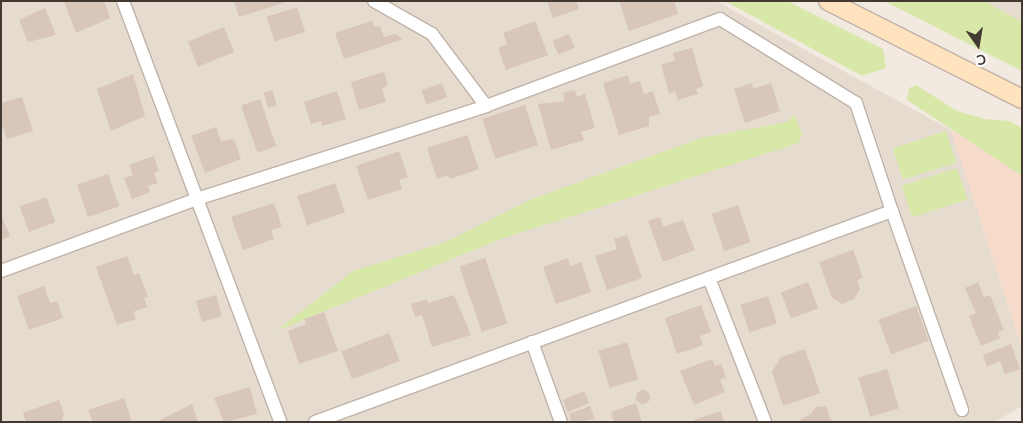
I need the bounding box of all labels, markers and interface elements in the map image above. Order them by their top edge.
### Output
north arrow [953,20,1003,70]
text: С [975,50,988,69]

